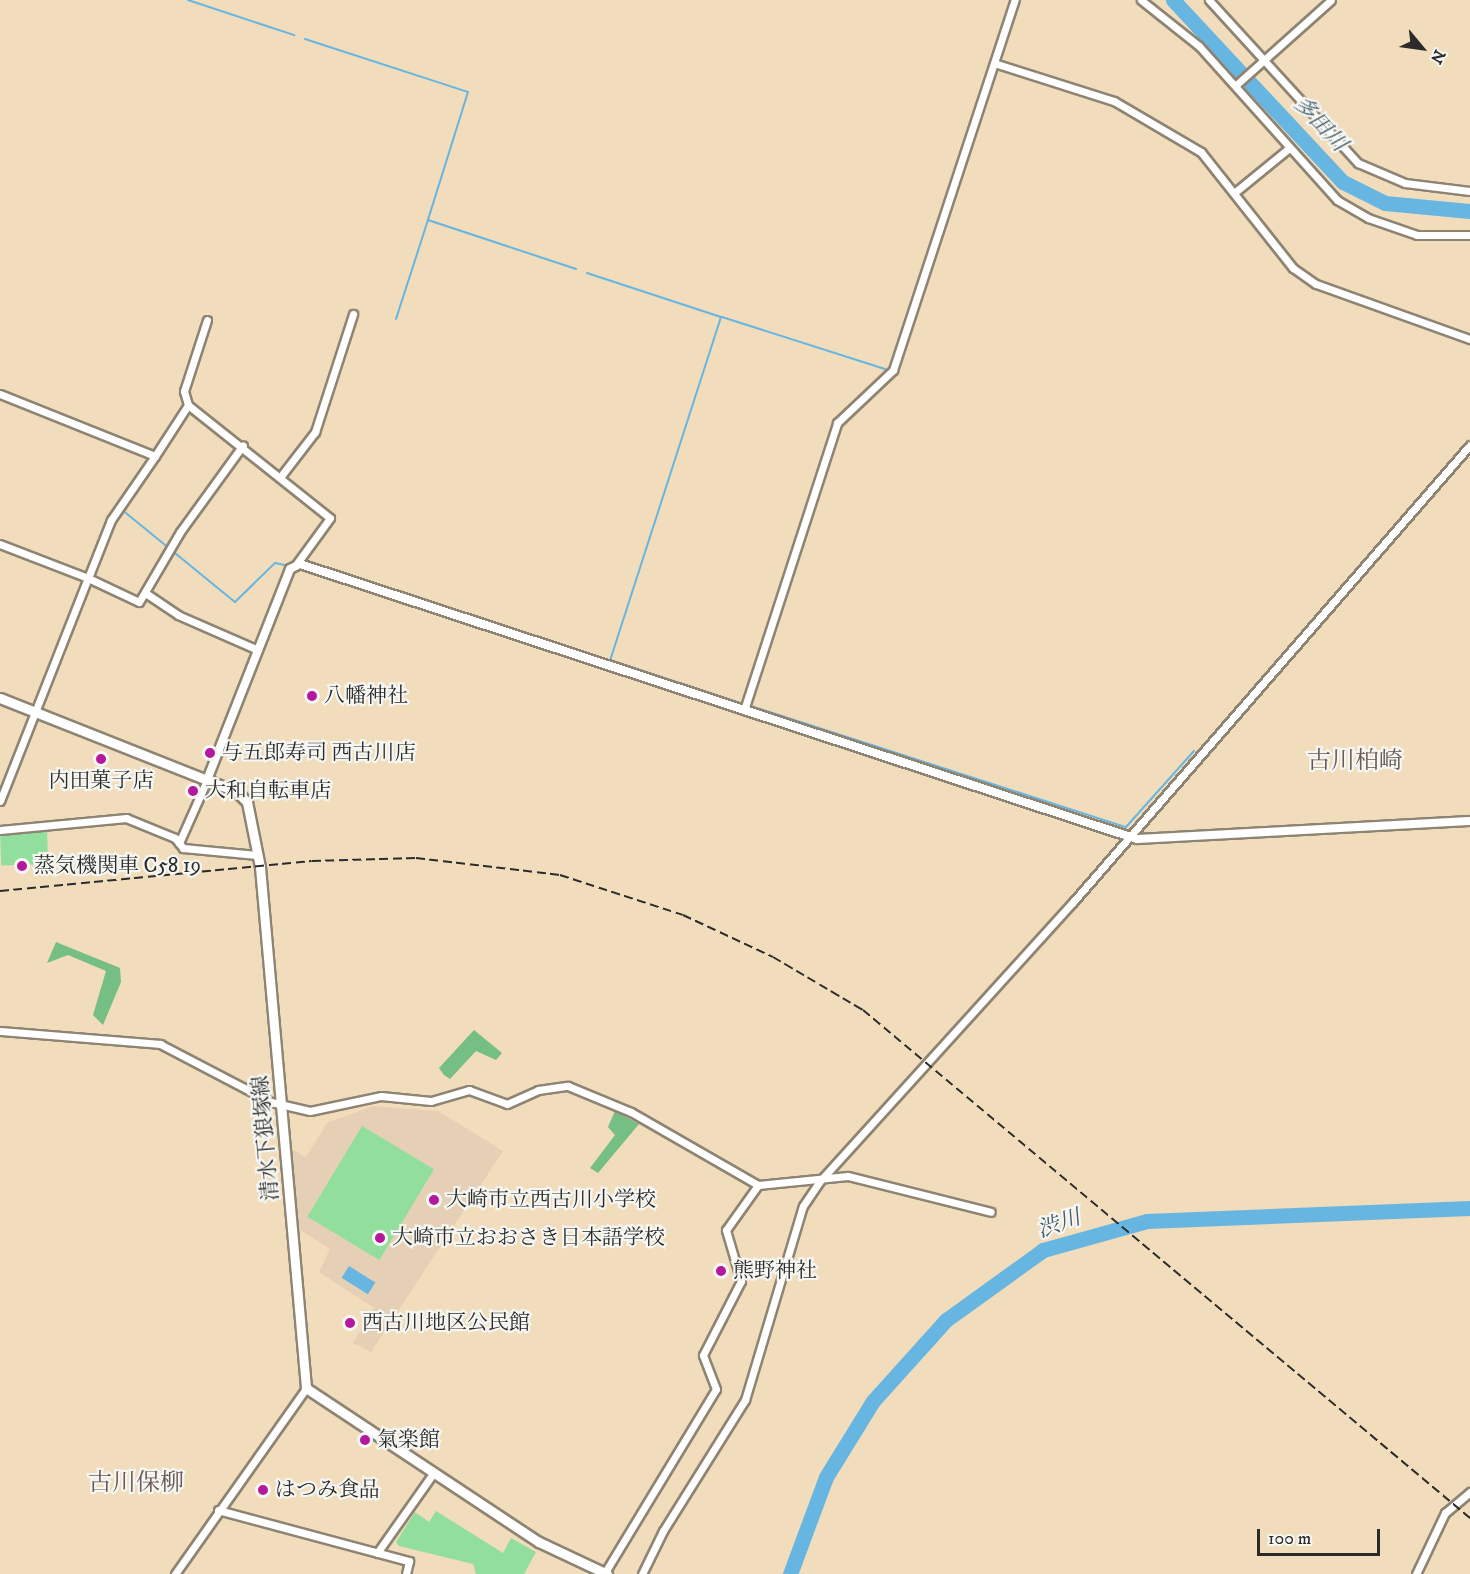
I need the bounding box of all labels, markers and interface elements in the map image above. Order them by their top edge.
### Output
north arrow [1392,18,1452,78]
text: N [1426,46,1450,67]
water label: 多田川 [1288,91,1352,157]
place label: 八幡神社 [324,683,408,709]
marker: 八幡神社 [305,689,319,703]
place label: 与五郎寿司 西古川店 [222,740,416,766]
marker: 与五郎寿司 西古川店 [203,746,217,760]
district label: 古川柏崎 [1307,748,1403,776]
marker: 内田菓子店 [94,752,108,766]
place label: 内田菓子店 [49,768,153,794]
place label: 大和自転車店 [205,778,331,804]
marker: 大和自転車店 [186,784,200,798]
place label: 蒸気機関車 C58 19 [34,853,201,879]
marker: 蒸気機関車 C58 19 [15,859,29,873]
street label: 清水下狼塚線 [248,1074,284,1202]
place label: 大崎市立西古川小学校 [446,1187,656,1213]
marker: 大崎市立西古川小学校 [427,1193,441,1207]
water label: 渋川 [1034,1204,1084,1244]
place label: 大崎市立おおさき日本語学校 [392,1225,665,1251]
marker: 大崎市立おおさき日本語学校 [373,1231,387,1245]
place label: 熊野神社 [733,1258,817,1284]
marker: 熊野神社 [714,1264,728,1278]
place label: 西古川地区公民館 [362,1310,530,1336]
marker: 西古川地区公民館 [343,1316,357,1330]
place label: 氣楽館 [377,1427,440,1453]
marker: 氣楽館 [358,1433,372,1447]
district label: 古川保柳 [88,1470,184,1498]
place label: はつみ食品 [275,1477,380,1503]
marker: はつみ食品 [256,1483,270,1497]
scale bar [1260,1517,1383,1555]
text: 100 m [1268,1528,1311,1550]

